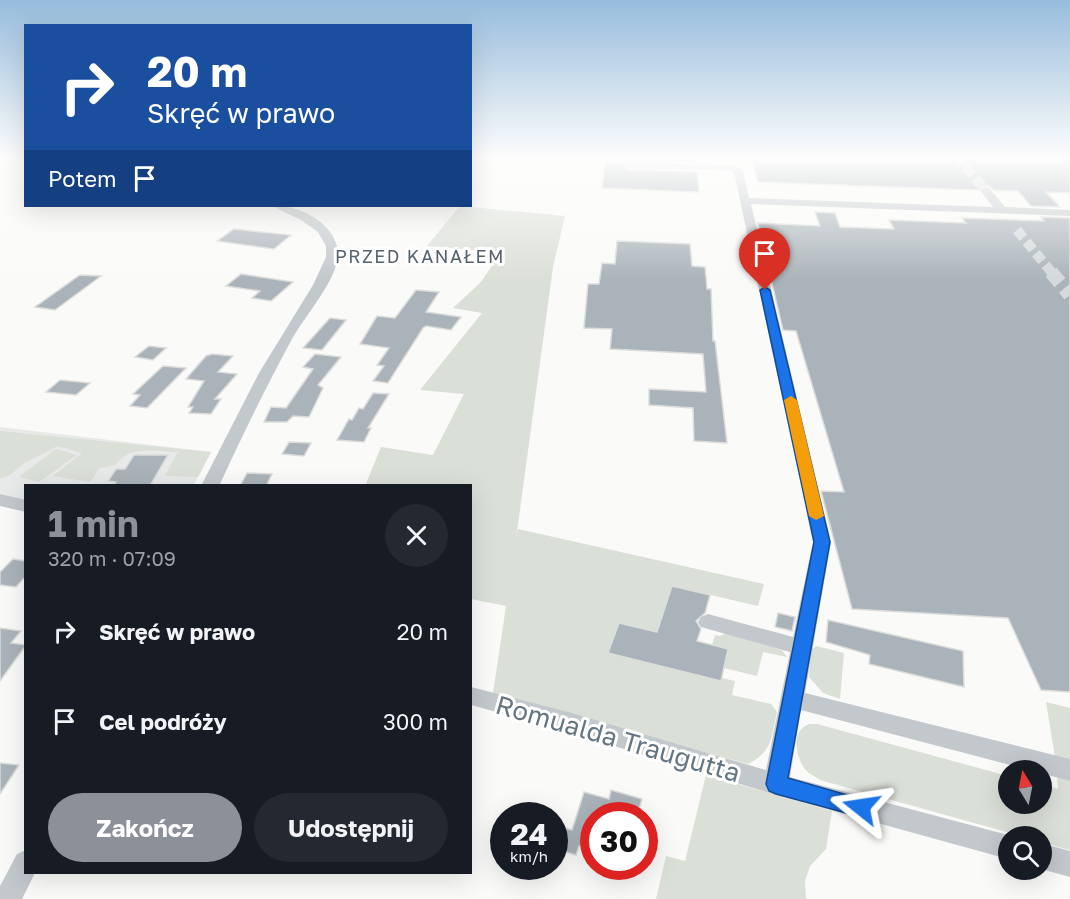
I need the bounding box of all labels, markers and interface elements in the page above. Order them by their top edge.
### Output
text: 20 m [147,46,247,96]
icon: right [48,48,126,126]
text: Skręć w prawo [147,97,335,129]
icon: arrive [128,162,161,195]
text: Potem [48,165,116,192]
pin [739,228,790,290]
icon: arrive [748,237,781,270]
district label: PRZED KANAŁEM [335,245,505,267]
text: 1 min [48,502,139,545]
button: close [385,504,448,567]
text: 320 m · 07:09 [48,546,176,570]
icon: right [48,615,81,648]
text: Skręć w prawo [99,618,255,645]
text: 20 m [397,618,448,645]
street label: Romualda Traugutta [492,689,744,788]
icon: arrive [48,705,81,738]
text: Cel podróży [99,708,227,735]
text: 300 m [383,708,448,735]
north arrow [998,760,1052,814]
map controls [998,760,1052,880]
position arrow [829,775,893,839]
button: Zakończ [48,793,242,862]
button: Udostępnij [254,793,448,862]
speed limit sign: 30 [580,802,658,880]
text: 24 [510,816,548,852]
button: search [998,826,1052,880]
text: km/h [510,847,548,865]

